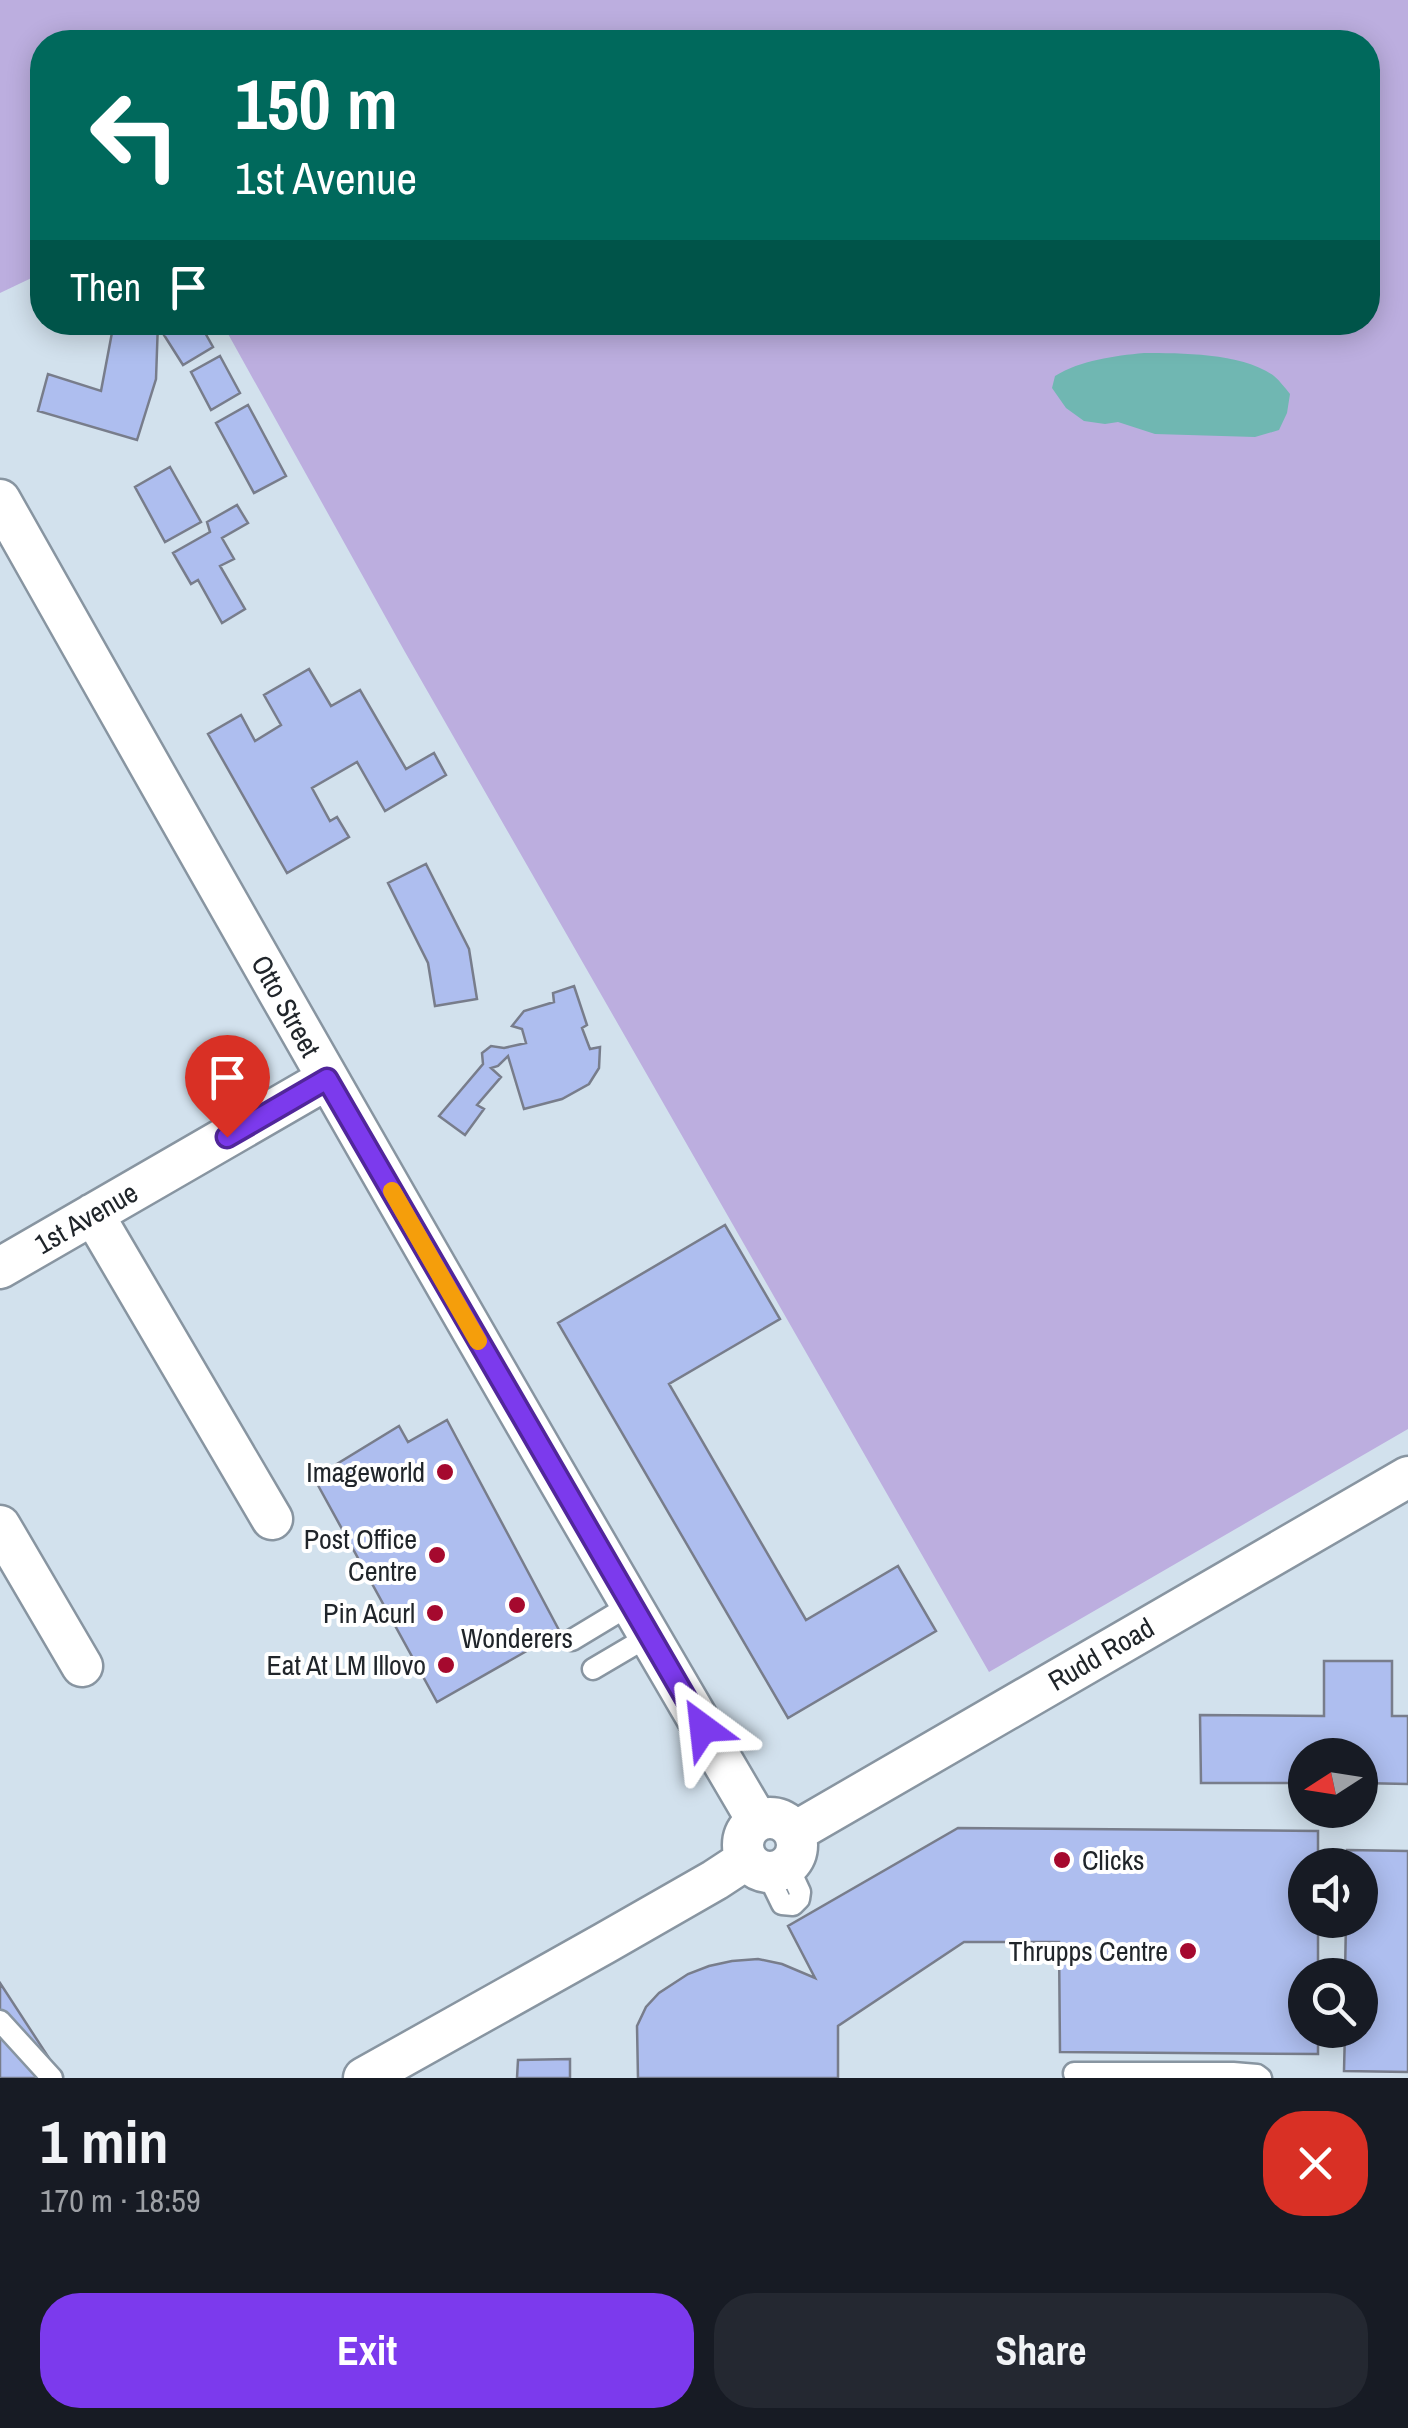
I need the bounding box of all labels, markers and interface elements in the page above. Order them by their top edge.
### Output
text: 150 m [235,57,398,151]
icon: left [70,70,200,200]
text: 1st Avenue [235,147,417,208]
icon: arrive [161,260,216,315]
text: Then [70,262,141,313]
street label: Otto Street [242,948,330,1064]
pin [185,1035,270,1138]
icon: arrive [200,1050,255,1105]
street label: 1st Avenue [27,1173,145,1263]
place label: Imageworld [306,1453,425,1491]
marker: Imageworld [434,1461,456,1483]
place label: Post Office Centre [304,1520,417,1590]
marker: Post Office Centre [426,1544,448,1566]
place label: Pin Acurl [323,1594,415,1632]
marker: Wonderers [506,1594,528,1616]
marker: Pin Acurl [424,1602,446,1624]
street label: Rudd Road [1041,1609,1161,1699]
place label: Wonderers [461,1619,573,1657]
place label: Eat At LM Illovo [266,1646,426,1684]
marker: Eat At LM Illovo [435,1654,457,1676]
position arrow [651,1676,755,1780]
north arrow [1288,1738,1378,1828]
map controls [1288,1738,1378,2048]
place label: Clicks [1082,1841,1145,1879]
button: sound [1288,1848,1378,1938]
marker: Clicks [1051,1849,1073,1871]
place label: Thrupps Centre [1008,1932,1168,1970]
marker: Thrupps Centre [1177,1940,1199,1962]
button: search [1288,1958,1378,2048]
text: 1 min [40,2101,169,2182]
button: close [1263,2111,1368,2216]
text: 170 m · 18:59 [40,2179,200,2222]
button: Exit [40,2293,694,2408]
button: Share [714,2293,1368,2408]

